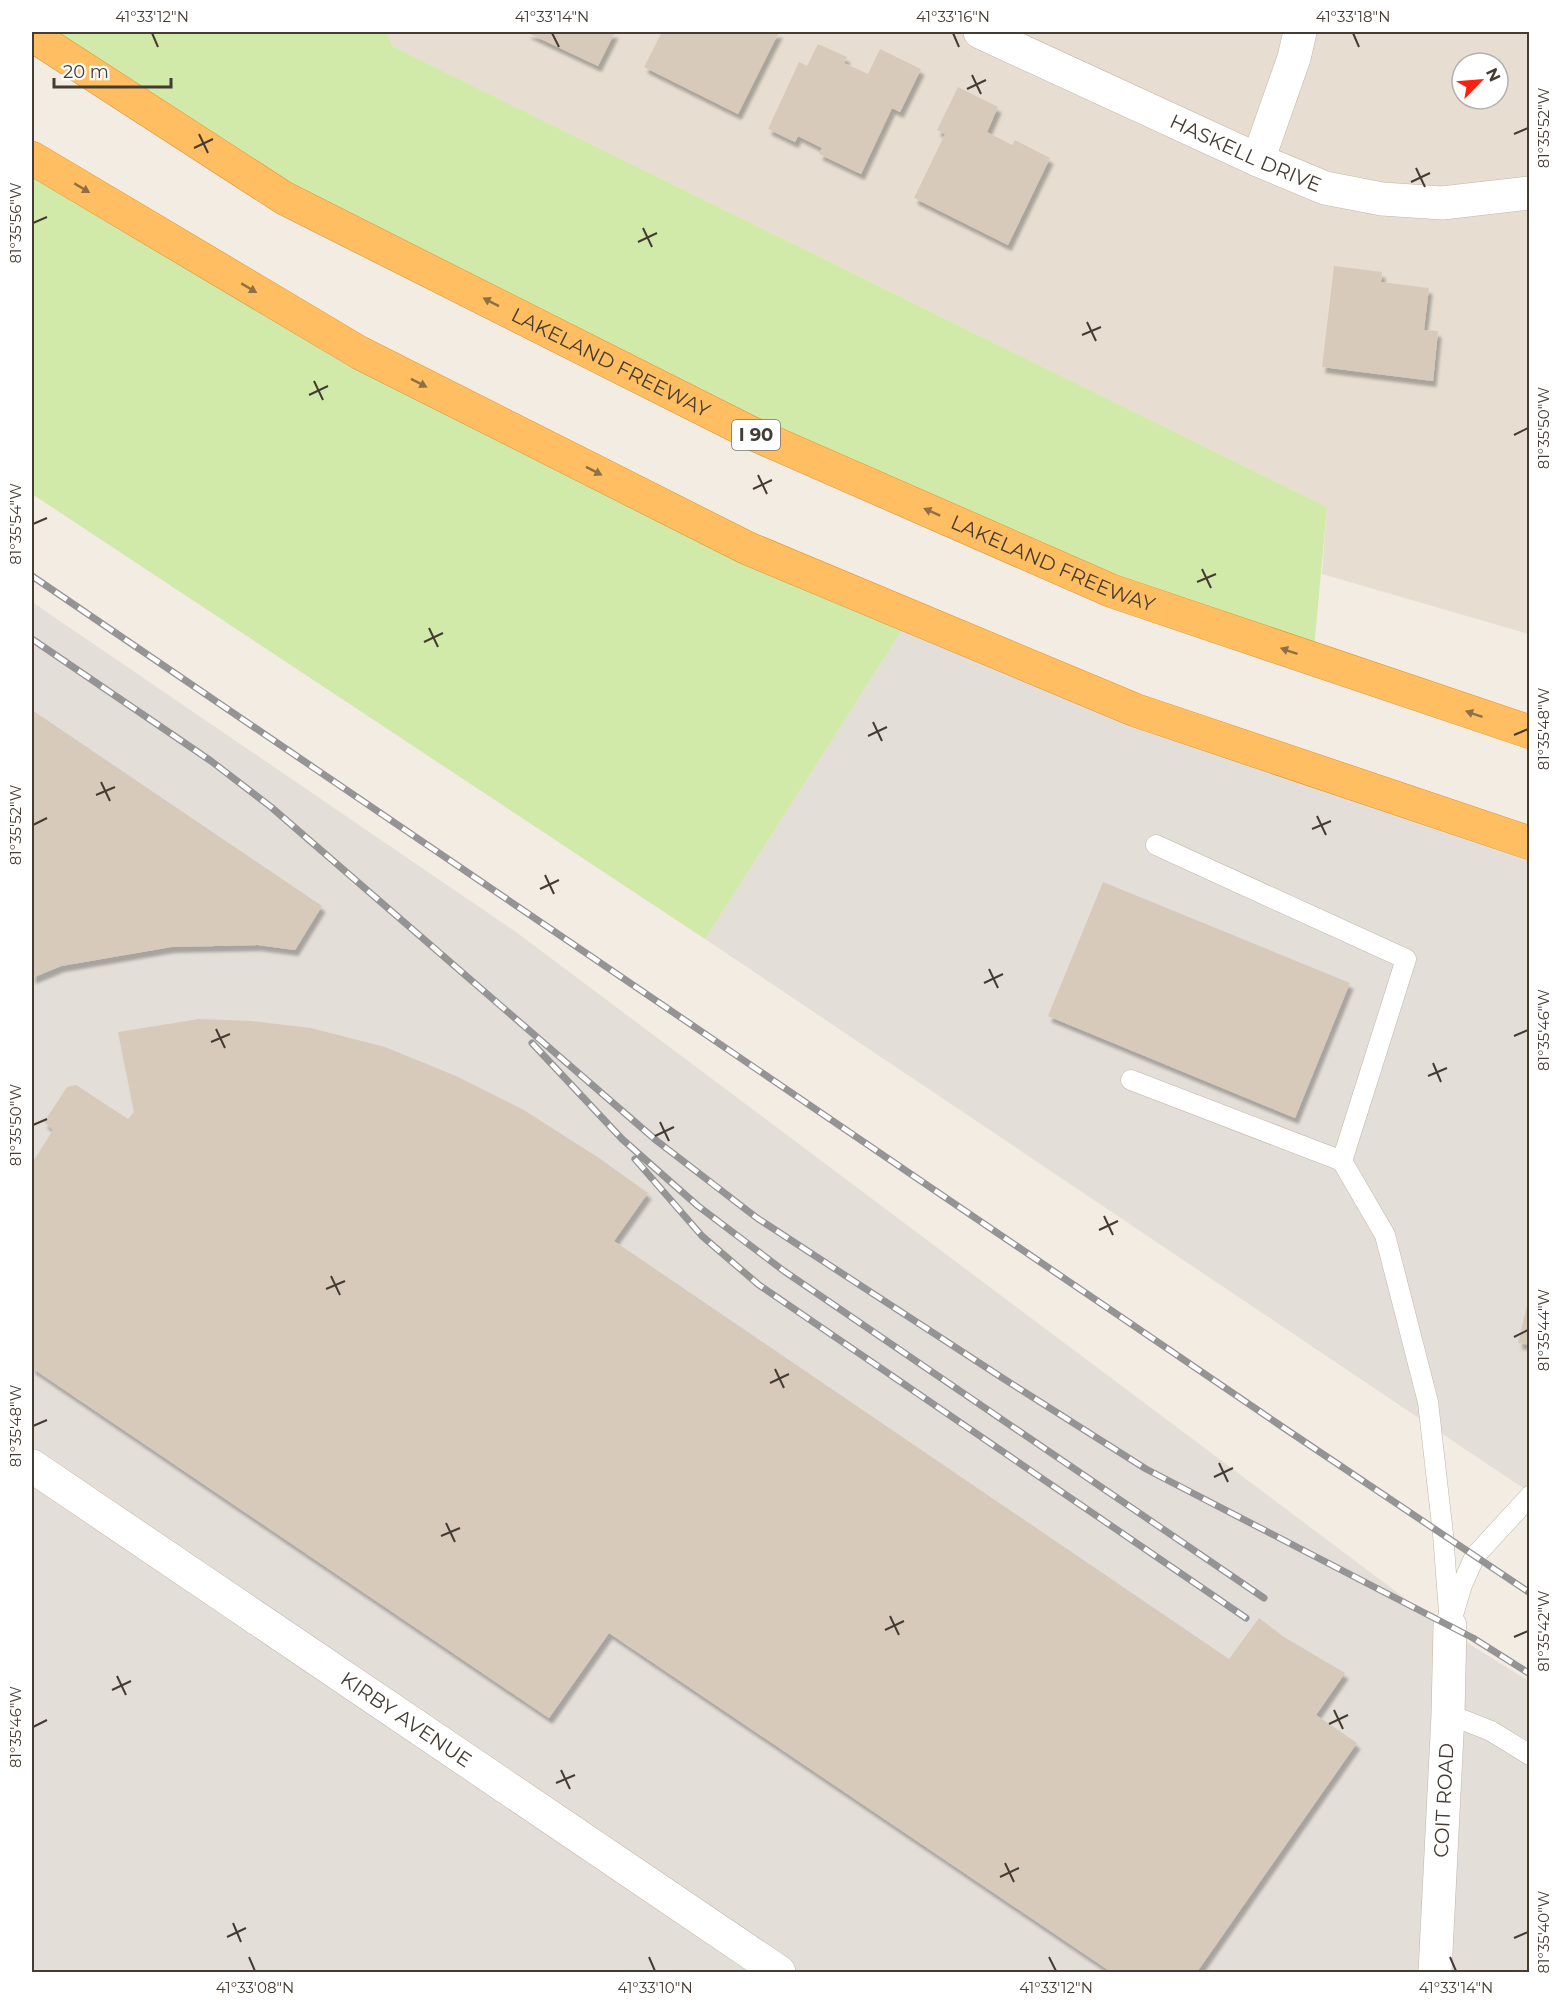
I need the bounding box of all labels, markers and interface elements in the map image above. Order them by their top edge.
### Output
text: 41°33'12"N [115,7,189,26]
text: 41°33'14"N [515,7,589,26]
text: 41°33'16"N [916,7,990,26]
text: 41°33'18"N [1316,7,1390,26]
scale bar [54,51,171,89]
north arrow [1450,51,1510,111]
text: 20 m [63,61,109,83]
text: N [1482,65,1504,85]
text: 81°35'52"W [1534,87,1553,168]
street label: HASKELL DRIVE [1166,109,1325,197]
text: 81°35'56"W [6,182,25,264]
one-way arrow [74,183,90,194]
one-way arrow [241,283,258,293]
one-way arrow [482,297,499,306]
street label: LAKELAND FREEWAY [508,302,714,423]
one-way arrow [411,379,428,388]
text: 81°35'50"W [1534,387,1553,469]
road number: I 90 [732,420,780,450]
one-way arrow [585,466,602,476]
text: 81°35'54"W [6,483,25,565]
one-way arrow [922,507,940,517]
street label: LAKELAND FREEWAY [947,510,1158,617]
one-way arrow [1280,646,1298,655]
text: 81°35'48"W [1534,687,1553,770]
one-way arrow [1465,708,1483,718]
text: 81°35'52"W [6,784,25,865]
text: 81°35'46"W [1534,989,1553,1071]
text: 81°35'50"W [6,1084,25,1166]
text: 81°35'44"W [1534,1288,1553,1371]
text: 81°35'48"W [6,1384,25,1467]
text: 81°35'42"W [1534,1590,1553,1672]
street label: KIRBY AVENUE [336,1667,476,1772]
text: 81°35'46"W [6,1686,25,1768]
street label: COIT ROAD [1429,1742,1459,1858]
text: 81°35'40"W [1534,1890,1553,1973]
text: 41°33'08"N [216,1978,294,1997]
text: 41°33'10"N [617,1978,693,1997]
text: 41°33'12"N [1019,1978,1093,1997]
text: 41°33'14"N [1419,1978,1493,1997]

